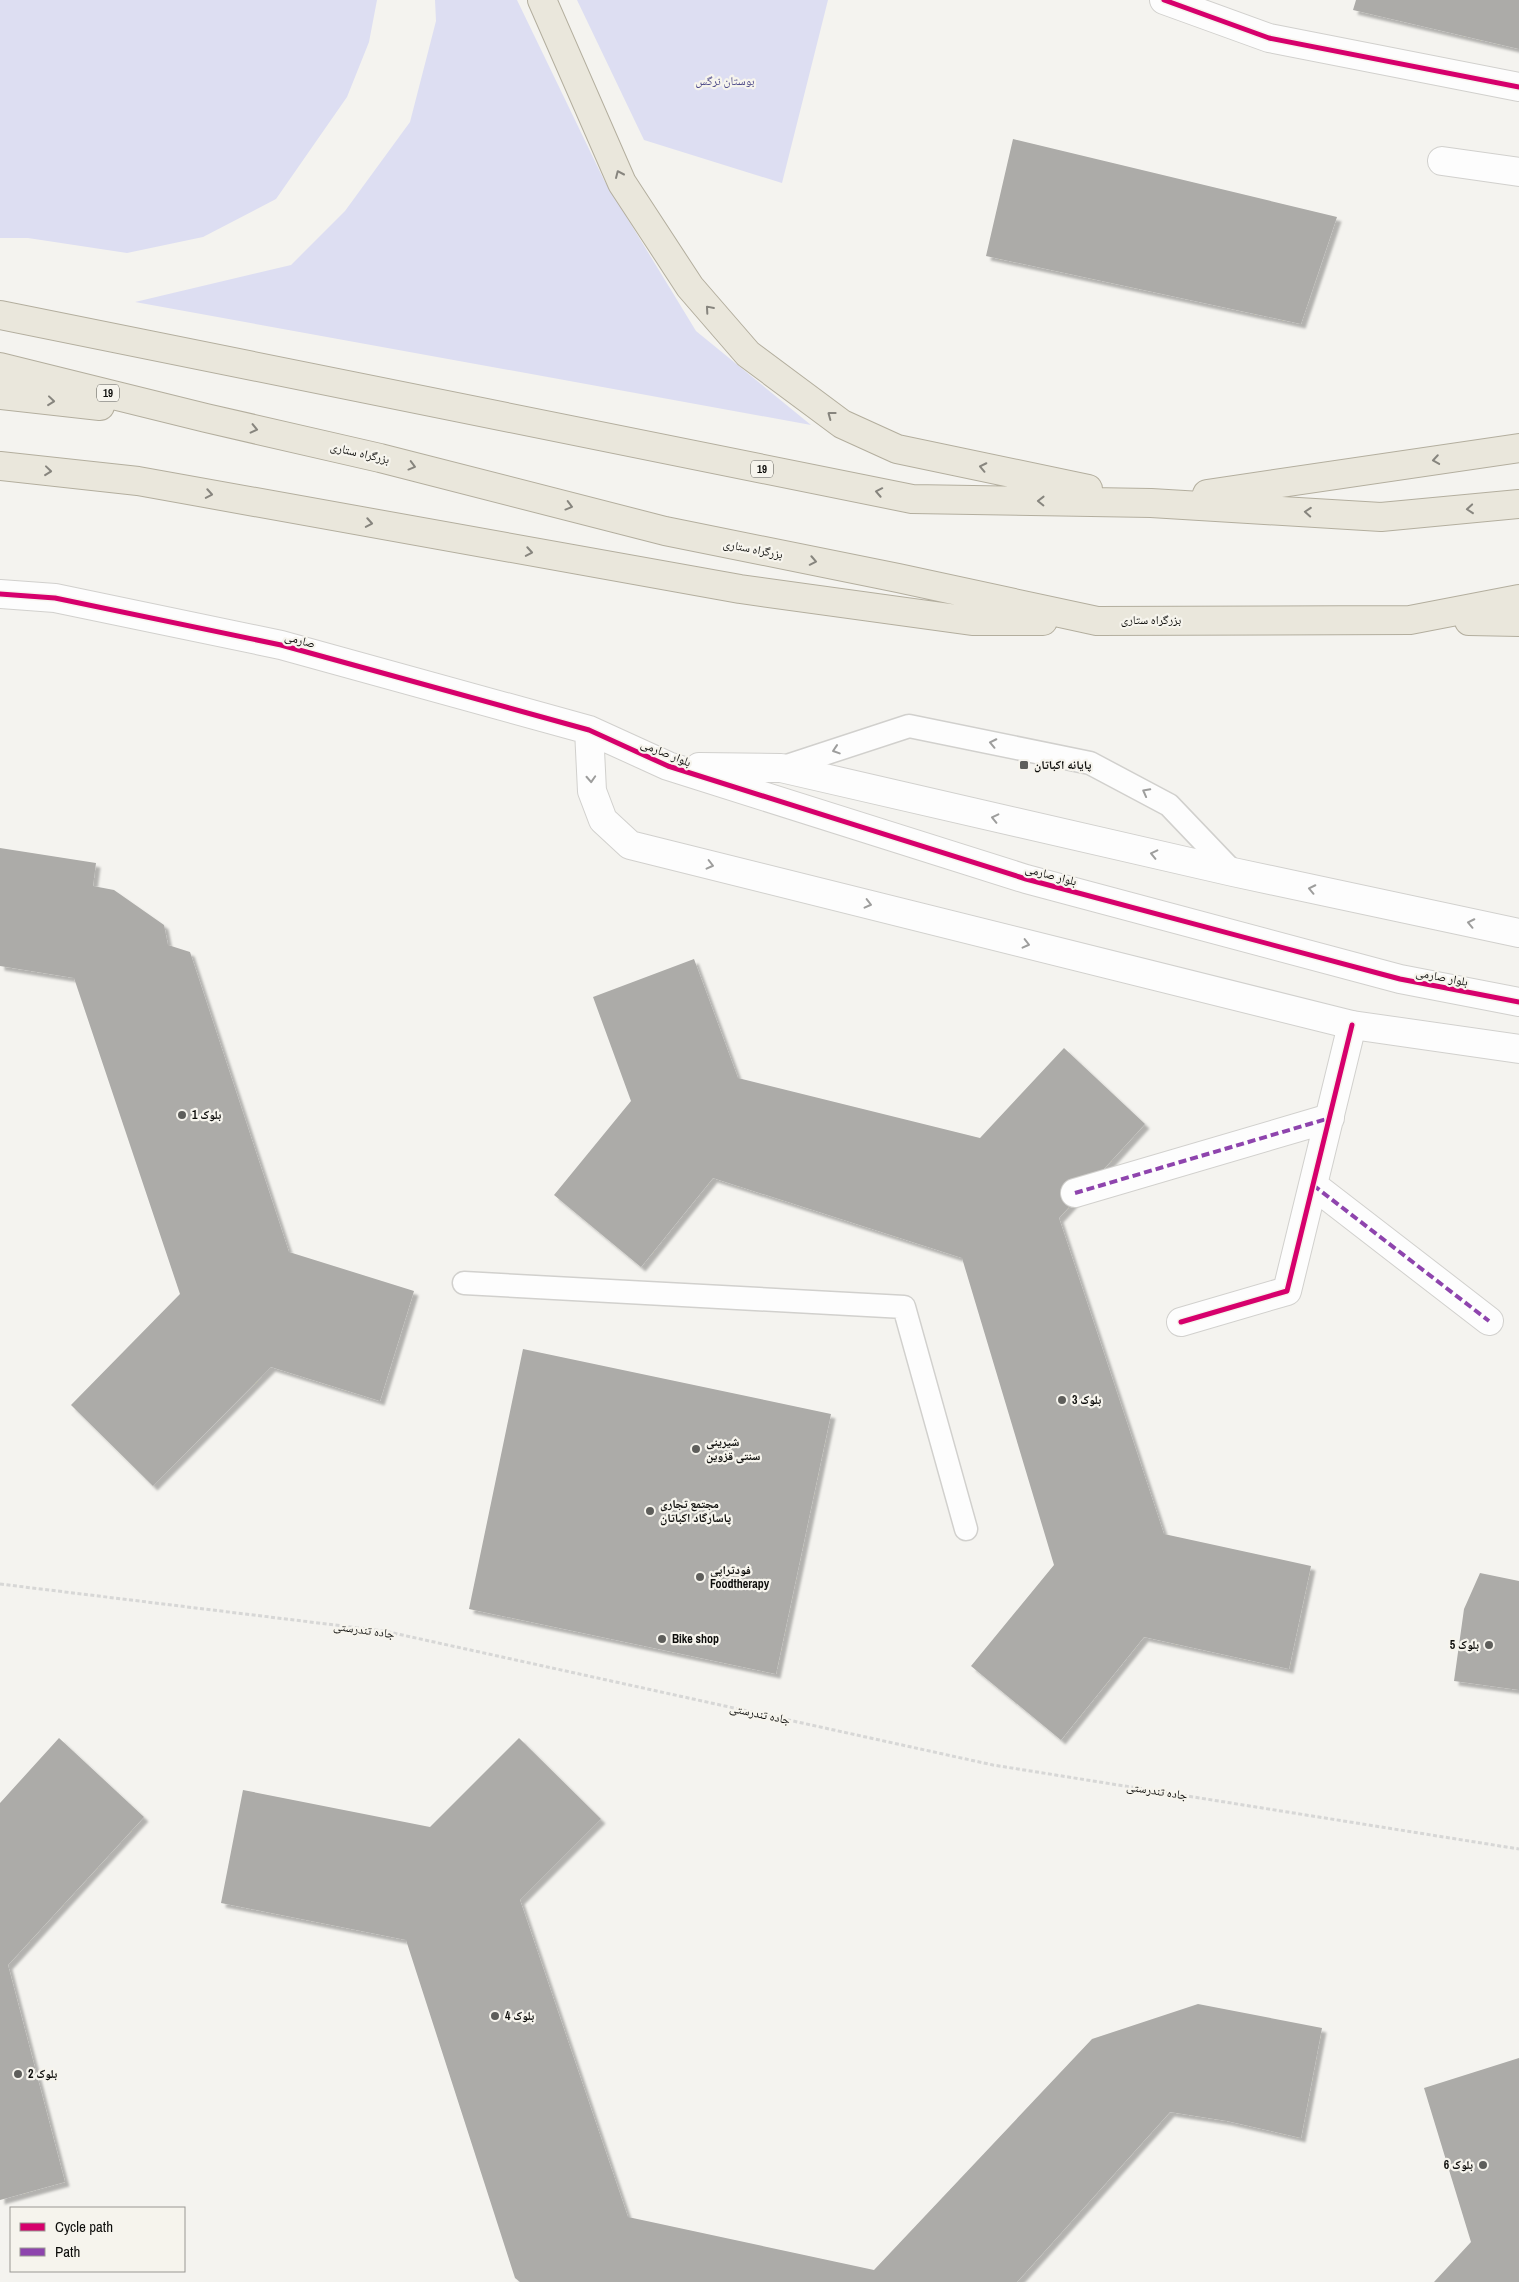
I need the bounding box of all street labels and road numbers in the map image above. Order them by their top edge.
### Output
road number: 19 [97,384,119,402]
street label: بزرگراه ستاری [329,438,391,468]
road number: 19 [751,460,773,478]
street label: بزرگراه ستاری [722,535,784,563]
street label: بزرگراه ستاری [1121,612,1181,628]
street label: صارمی [283,628,317,652]
street label: بلوار صارمی [638,736,694,770]
street label: بلوار صارمی [1023,860,1079,890]
street label: بلوار صارمی [1415,964,1469,990]
street label: جاده تندرستی [332,1618,396,1642]
street label: جاده تندرستی [728,1700,792,1728]
street label: جاده تندرستی [1125,1778,1189,1804]

